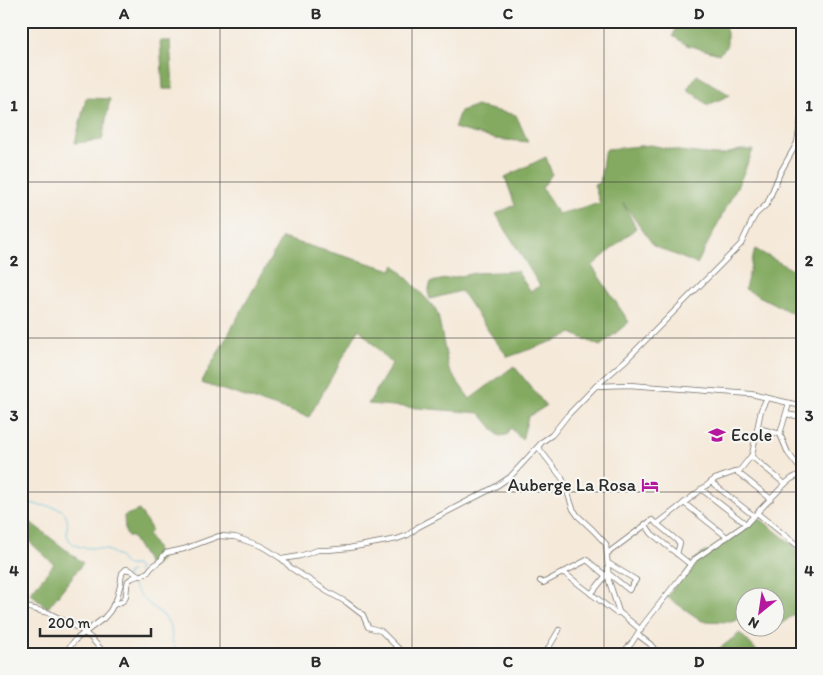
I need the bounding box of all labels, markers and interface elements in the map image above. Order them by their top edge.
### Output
text: A [118,4,130,23]
text: B [311,4,322,23]
text: C [503,4,514,23]
text: D [694,4,705,23]
text: 1 [10,96,18,115]
text: 1 [805,96,813,115]
text: 2 [10,251,19,270]
text: 2 [805,251,814,270]
text: 3 [10,406,19,425]
text: 3 [805,406,814,425]
place label: Ecole [731,424,772,446]
school or university icon: Ecole [707,425,727,445]
place label: Auberge La Rosa [508,474,637,496]
hotel icon: Auberge La Rosa [640,475,660,495]
text: 4 [9,561,19,580]
text: 4 [804,561,814,580]
north arrow [736,588,786,638]
scale bar [40,605,151,637]
text: N [745,613,762,633]
text: 200 m [48,614,91,632]
text: A [118,652,130,671]
text: B [311,652,322,671]
text: C [503,652,514,671]
text: D [694,652,705,671]

